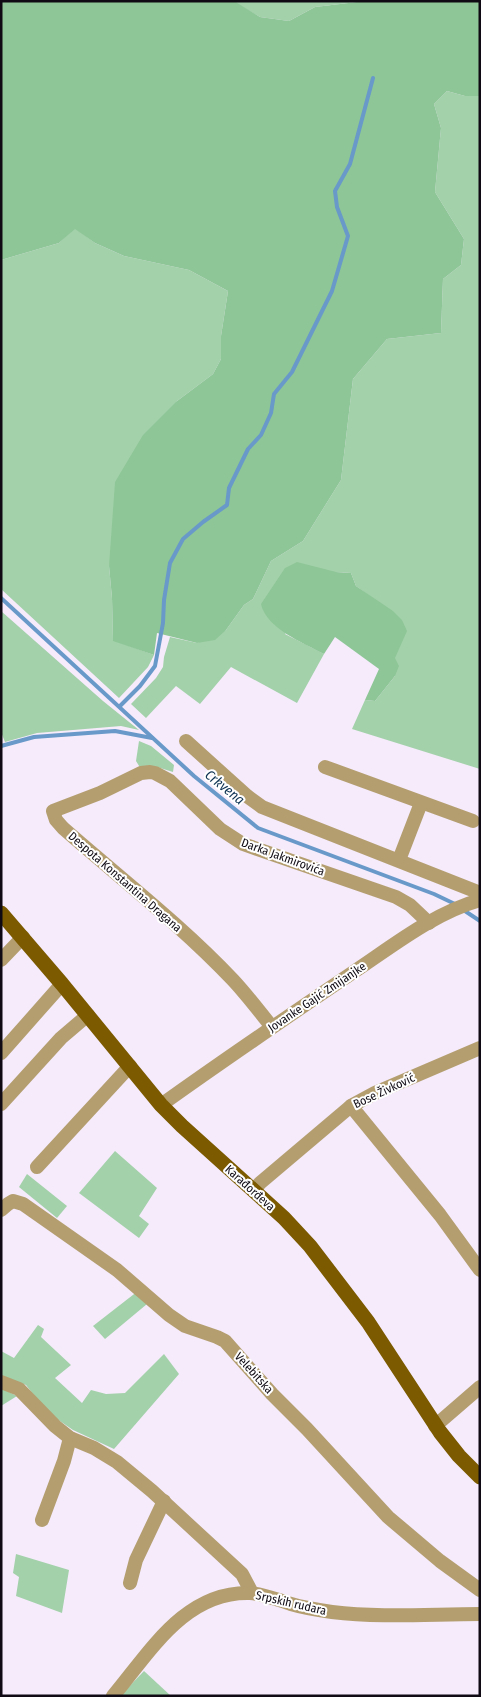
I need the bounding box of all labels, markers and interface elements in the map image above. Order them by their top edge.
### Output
water label: Crkvena [201,766,248,808]
street label: Despota Konstantina Dragana [66,829,184,935]
street label: Darka Jakmirovića [240,835,327,879]
street label: Jovanke Gajić Zmijanjke [265,959,369,1035]
street label: Bose Živković [351,1070,417,1111]
street label: Karađorđeva [222,1162,278,1214]
street label: Velebitska [232,1350,276,1397]
street label: Srpskih rudara [254,1588,328,1618]

